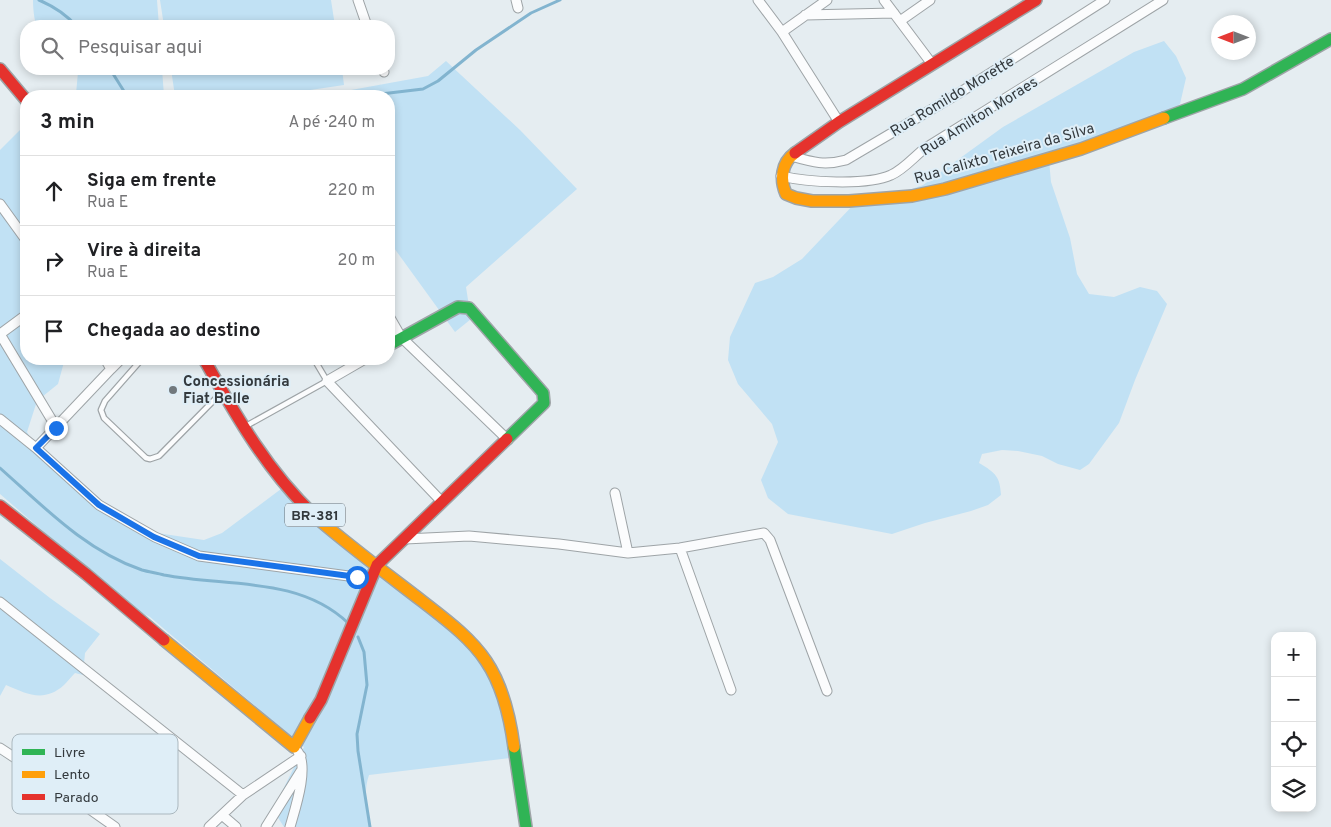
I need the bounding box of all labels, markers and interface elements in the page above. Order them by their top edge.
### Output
north arrow [1211,15,1256,60]
search box [20,20,395,75]
icon: search [38,34,66,62]
text: Pesquisar aqui [78,36,202,60]
street label: Rua Romildo Morette [887,53,1018,142]
street label: Rua Amilton Moraes [918,74,1042,161]
text: 3 min [40,109,95,136]
text: A pé · 240 m [288,113,375,133]
street label: Rua Calixto Teixeira da Silva [912,120,1097,189]
text: Siga em frente [87,169,216,193]
icon: ahead [40,177,68,205]
text: 220 m [328,181,375,201]
text: Rua E [87,193,128,213]
text: Vire à direita [87,239,201,263]
icon: right [40,247,68,275]
text: 20 m [338,251,375,271]
text: Rua E [87,263,128,283]
icon: arrive [40,317,68,345]
text: Chegada ao destino [87,319,261,343]
place label: Concessionária Fiat Belle [183,373,290,409]
marker: Concessionária Fiat Belle [167,384,179,396]
route end [45,417,68,440]
road number: BR-381 [285,504,345,526]
route start [346,566,369,589]
map controls [1271,632,1316,812]
button: + [1271,632,1316,677]
button: − [1271,677,1316,722]
button: locate [1271,722,1316,767]
legend [12,734,178,814]
text: Livre [54,745,85,762]
text: Lento [54,767,90,784]
button: layers [1271,767,1316,812]
text: Parado [54,790,99,807]

